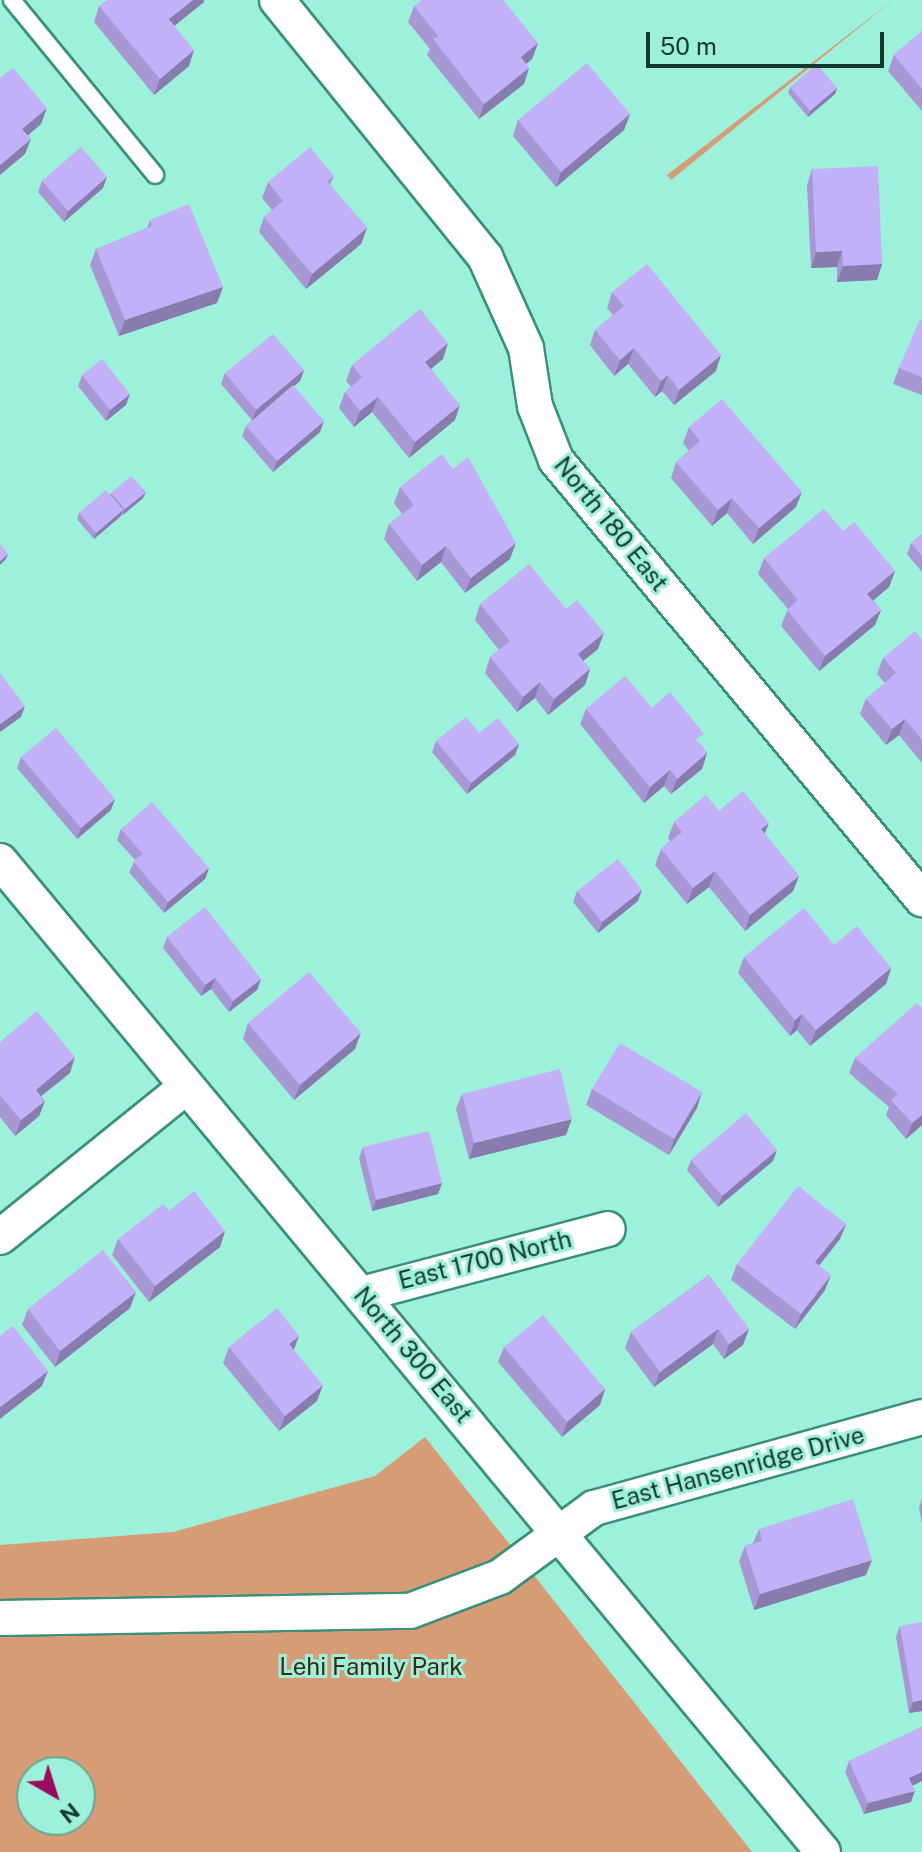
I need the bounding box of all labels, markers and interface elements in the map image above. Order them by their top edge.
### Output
scale bar [650,16,888,66]
text: 50 m [660,32,717,60]
street label: North 180 East [548,451,674,597]
street label: East 1700 North [395,1225,575,1295]
street label: North 300 East [348,1281,478,1429]
street label: East Hansenridge Drive [608,1420,868,1516]
park label: Lehi Family Park [279,1653,463,1681]
north arrow [16,1756,96,1836]
text: N [55,1798,85,1829]

